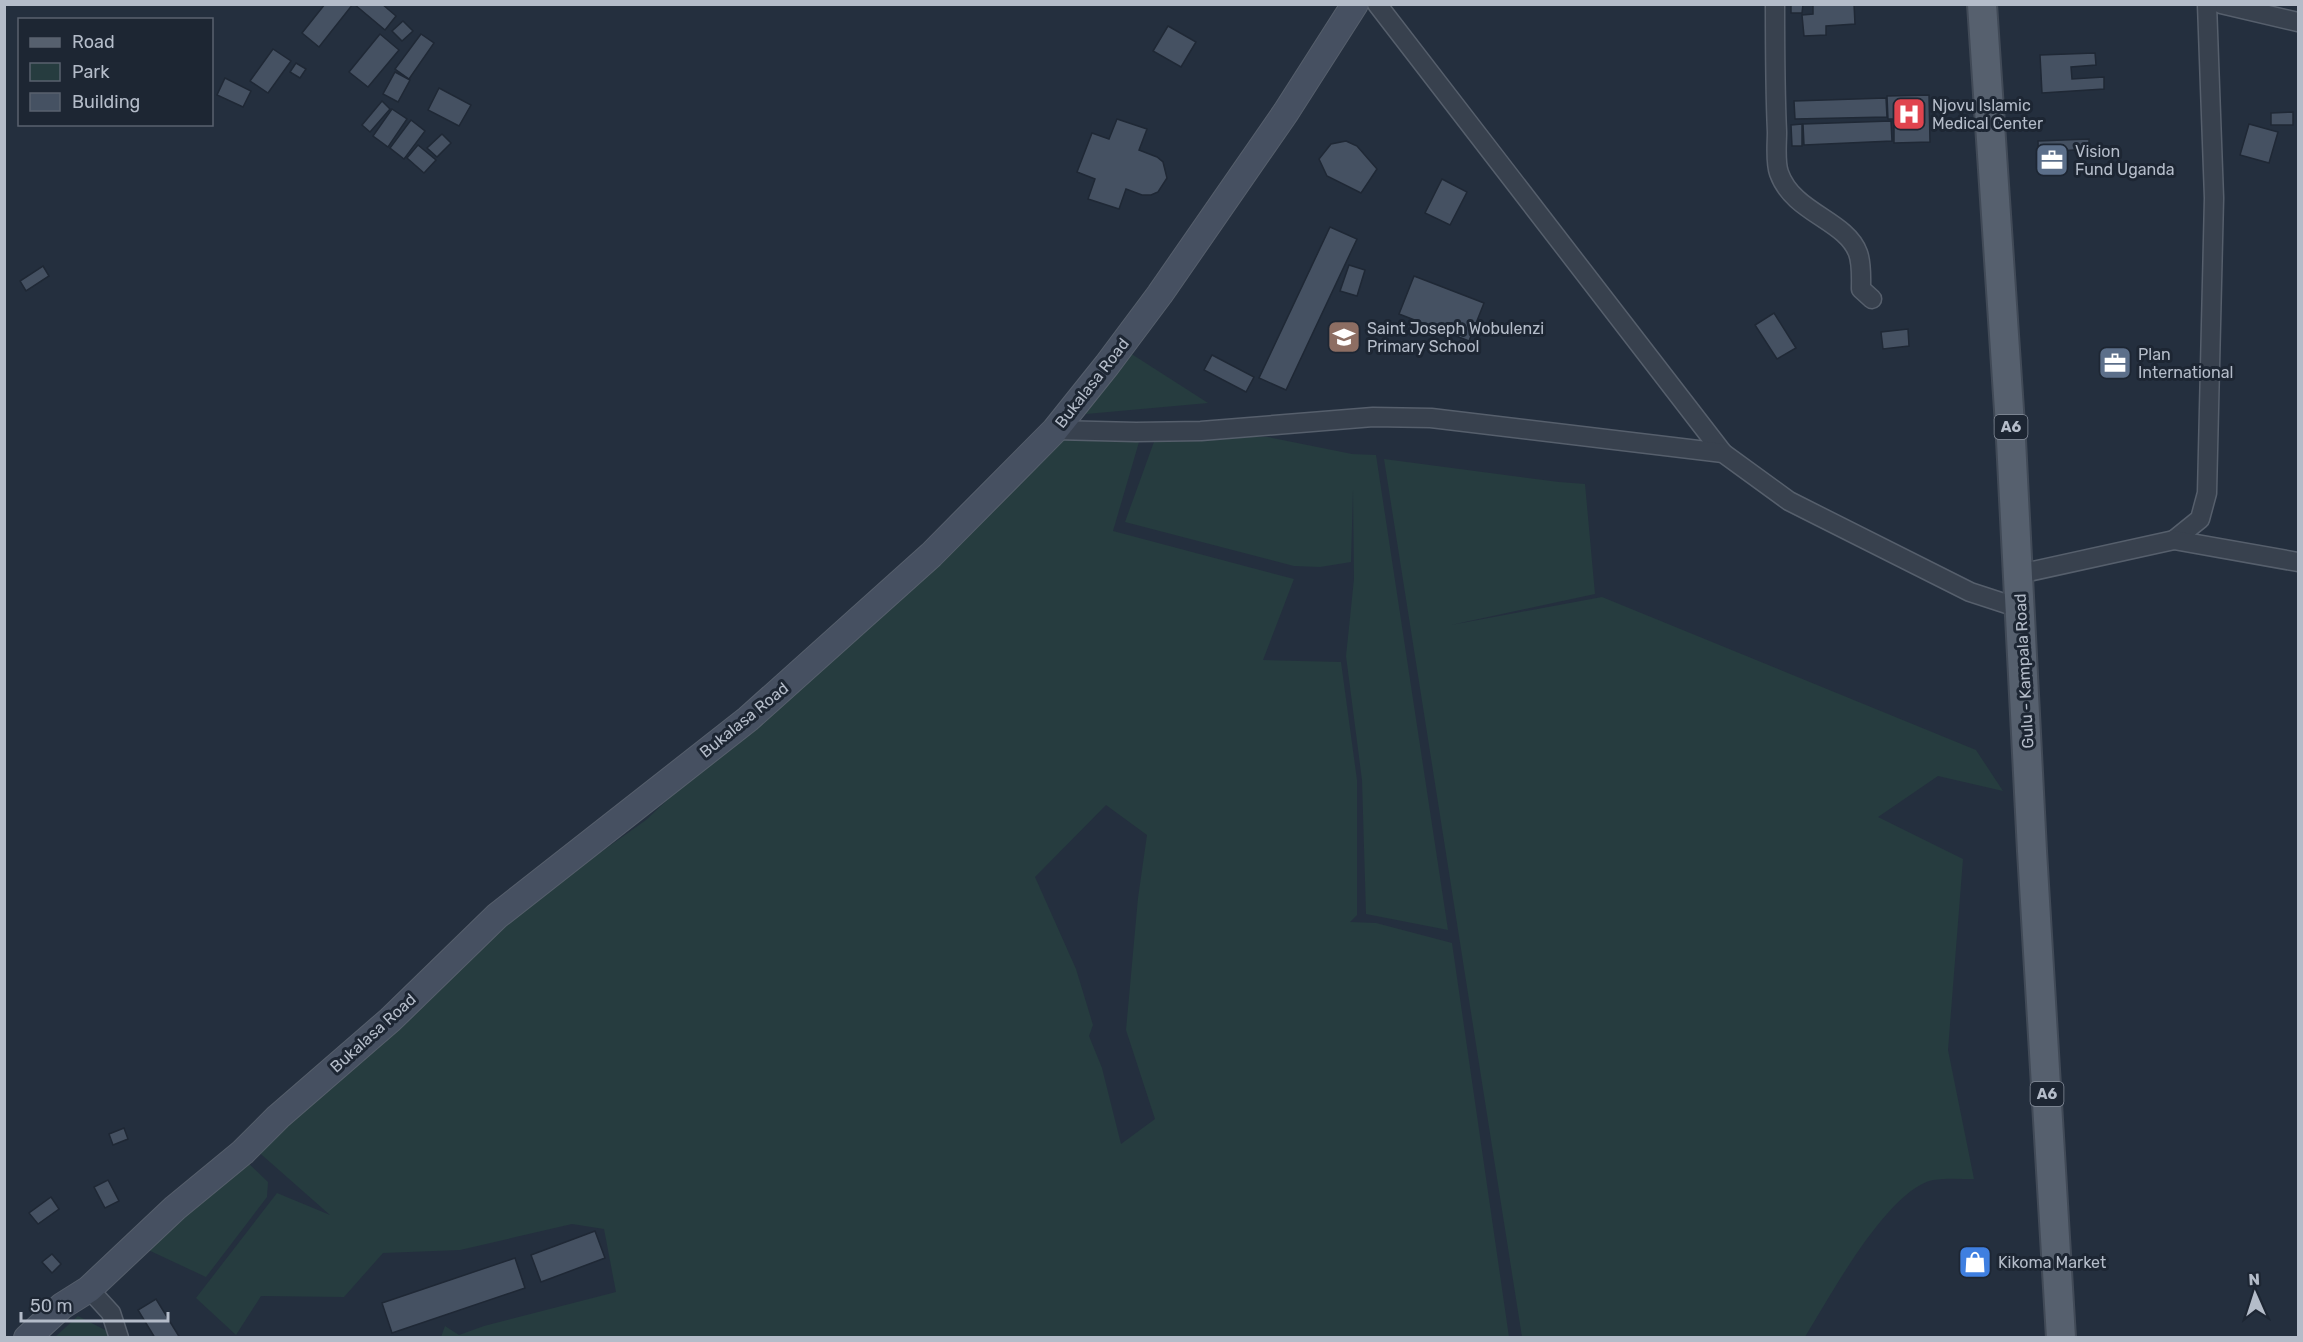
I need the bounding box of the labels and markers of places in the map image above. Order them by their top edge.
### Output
hospital icon: Njovu Islamic Medical Center [1891,96,1927,132]
place label: Njovu Islamic Medical Center [1932,96,2043,133]
office icon: Vision Fund Uganda [2034,142,2070,178]
place label: Vision Fund Uganda [2075,142,2175,179]
school or university icon: Saint Joseph Wobulenzi Primary School [1326,319,1362,355]
place label: Saint Joseph Wobulenzi Primary School [1367,319,1544,356]
office icon: Plan International [2097,345,2133,381]
place label: Plan International [2138,345,2233,382]
shop icon: Kikoma Market [1957,1244,1993,1280]
place label: Kikoma Market [1998,1253,2106,1272]

